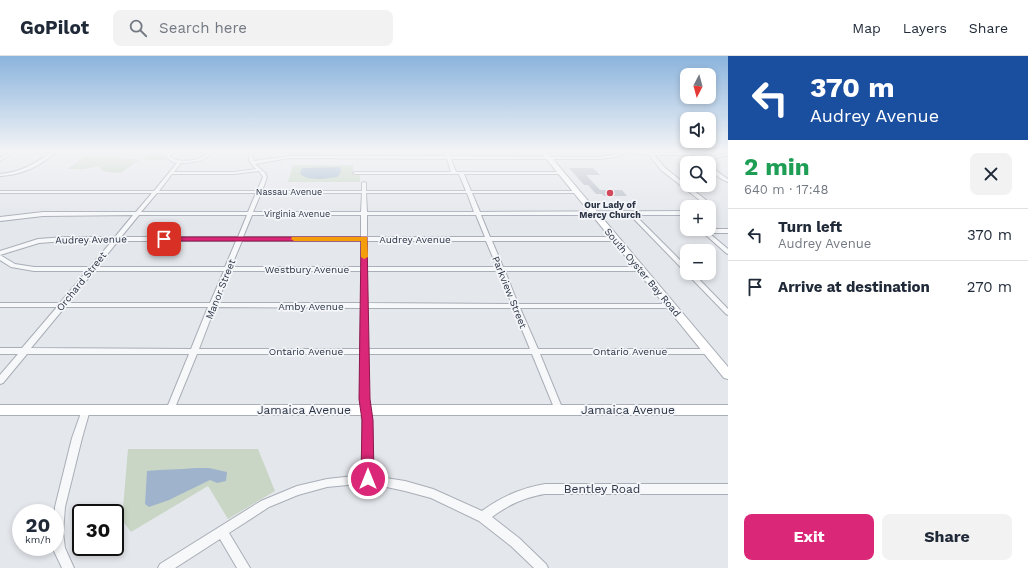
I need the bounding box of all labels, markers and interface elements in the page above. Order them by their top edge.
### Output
search box [113,10,393,46]
text: GoPilot [20,16,89,39]
icon: search [127,17,149,39]
text: Search here [159,19,247,37]
text: Map [852,20,881,36]
text: Layers [903,20,947,36]
text: Share [969,20,1008,36]
north arrow [680,68,716,104]
map controls [680,68,716,280]
text: 370 m [810,71,895,104]
icon: left [744,72,796,124]
text: Audrey Avenue [810,105,939,126]
button: sound [680,112,716,148]
text: 2 min [744,153,810,181]
button: close [970,153,1012,195]
button: search [680,156,716,192]
text: 640 m · 17:48 [744,182,828,197]
street label: Nassau Avenue [256,187,322,197]
marker: Our Lady of Mercy Church [605,188,615,198]
place label: Our Lady of Mercy Church [579,200,641,220]
button: + [680,200,716,236]
street label: Virginia Avenue [264,209,330,219]
text: Turn left [778,218,842,236]
pin [147,222,181,256]
icon: left [744,224,766,246]
street label: South Oyster Bay Road [602,226,683,319]
text: 370 m [967,226,1012,244]
icon: arrive [153,228,175,250]
street label: Audrey Avenue [55,233,127,246]
street label: Audrey Avenue [379,234,451,245]
text: Audrey Avenue [778,236,871,251]
button: − [680,244,716,280]
street label: Orchard Street [54,249,109,313]
street label: Parkview Street [490,255,529,331]
street label: Manor Street [203,257,238,321]
street label: Westbury Avenue [265,264,349,275]
icon: arrive [744,276,766,298]
text: Arrive at destination [778,278,930,296]
text: 270 m [967,278,1012,296]
street label: Amby Avenue [278,301,344,312]
street label: Ontario Avenue [269,346,343,357]
street label: Ontario Avenue [593,346,667,357]
street label: Jamaica Avenue [257,403,351,417]
street label: Jamaica Avenue [581,403,675,417]
position arrow [347,458,389,500]
street label: Bentley Road [564,482,640,496]
speed limit sign: 30 [72,504,124,556]
text: 20 [26,513,50,537]
button: Exit [744,514,874,560]
button: Share [882,514,1012,560]
text: km/h [25,534,51,545]

